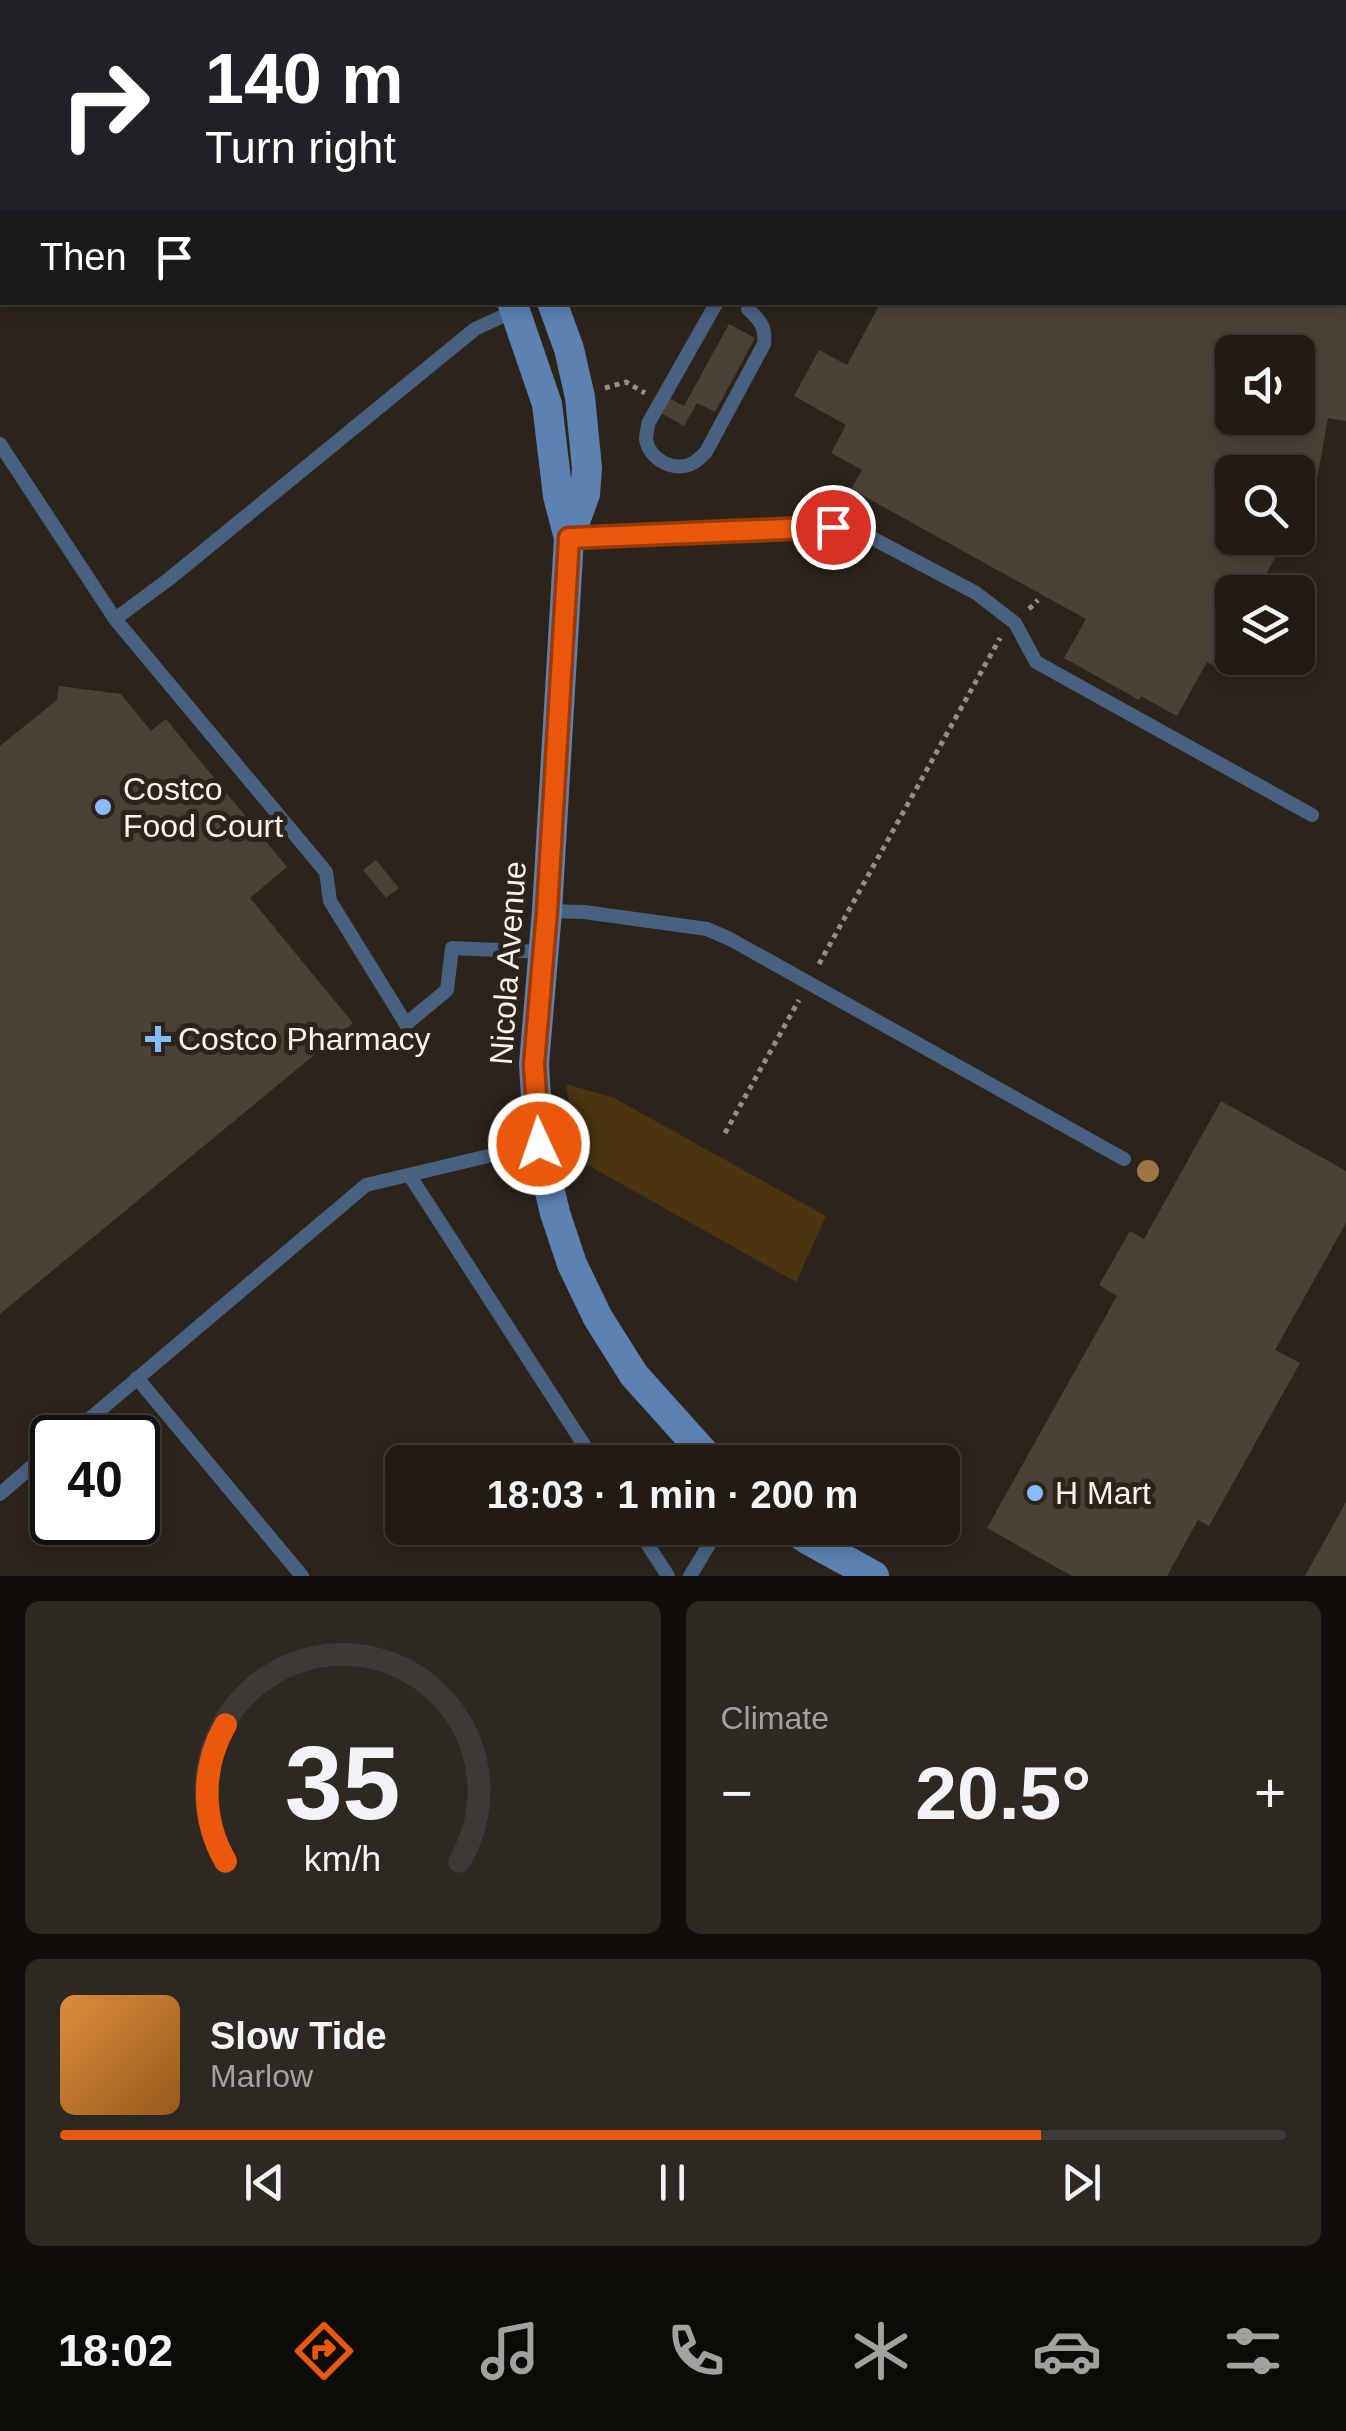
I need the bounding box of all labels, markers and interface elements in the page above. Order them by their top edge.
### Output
icon: right [40,40,170,170]
text: 140 m [205,40,403,118]
text: Turn right [205,122,396,173]
icon: arrive [147,230,202,285]
text: Then [40,236,127,278]
map controls [1215,335,1315,675]
button: sound [1215,335,1315,435]
button: search [1215,455,1315,555]
pin [791,485,876,570]
icon: arrive [806,500,861,555]
button: layers [1215,575,1315,675]
place label: Costco Food Court [123,771,283,844]
marker: Costco Food Court [92,796,114,818]
street label: Nicola Avenue [483,860,533,1066]
place label: Costco Pharmacy [178,1021,431,1057]
marker: Costco Pharmacy [147,1028,169,1050]
position arrow [487,1092,591,1196]
speed limit sign: 40 [30,1415,160,1545]
text: 18:03 · 1 min · 200 m [487,1474,858,1516]
place label: H Mart [1055,1475,1151,1511]
marker: H Mart [1024,1482,1046,1504]
text: Climate [721,1700,829,1736]
text: 35 [285,1725,401,1841]
text: 20.5° [915,1751,1091,1835]
text: − [721,1762,753,1824]
text: + [1254,1762,1286,1824]
text: km/h [304,1839,381,1879]
text: Slow Tide [210,2015,387,2057]
text: Marlow [210,2058,313,2094]
icon: previous [237,2155,292,2210]
icon: pause [645,2155,700,2210]
icon: next [1054,2155,1109,2210]
icon: directions [289,2316,359,2386]
icon: music [475,2316,545,2386]
icon: phone [661,2316,731,2386]
icon: climate [846,2316,916,2386]
icon: car [1032,2316,1102,2386]
icon: filters [1218,2316,1288,2386]
text: 18:02 [58,2325,173,2376]

